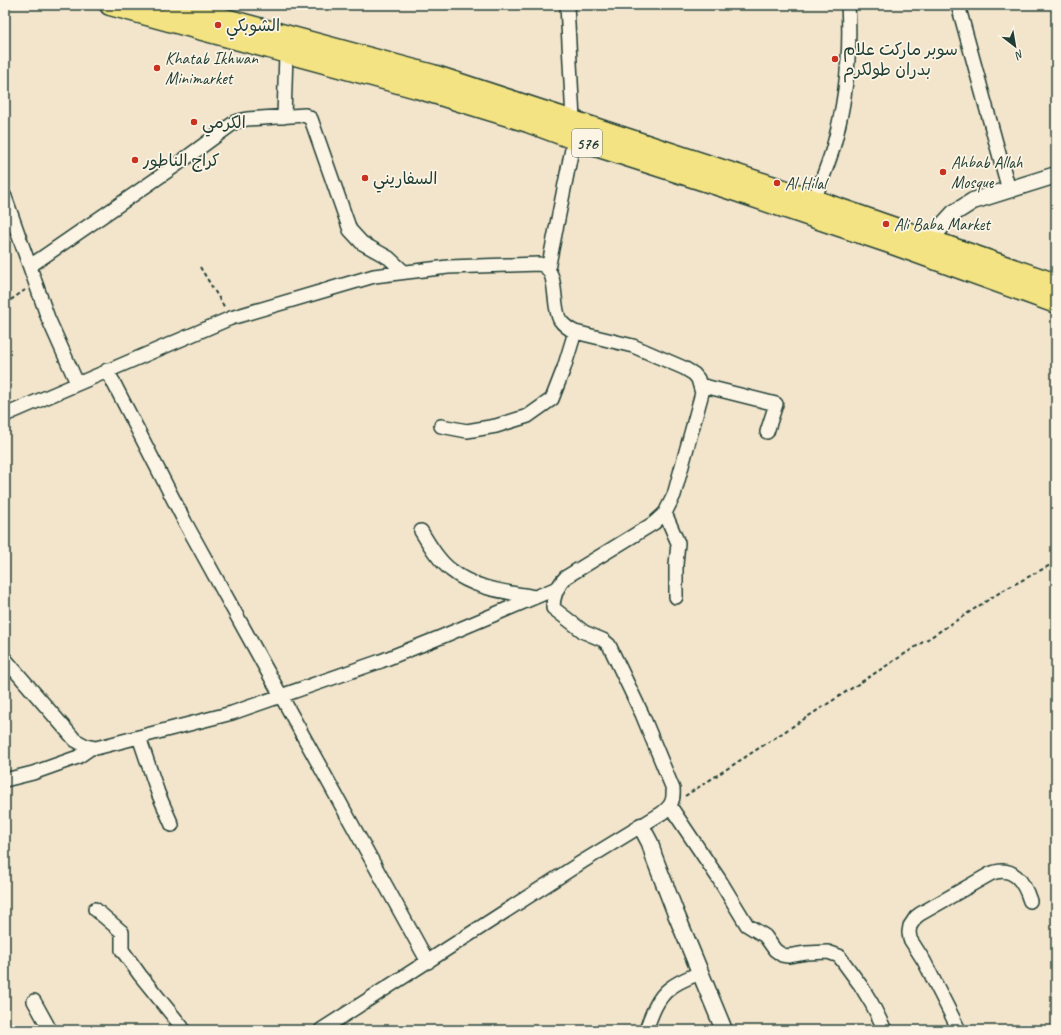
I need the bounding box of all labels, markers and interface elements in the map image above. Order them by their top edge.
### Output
place label: الشوبكي [226,15,280,40]
marker: الشوبكي [213,20,223,30]
north arrow [995,26,1035,66]
place label: سوبر ماركت علام بدران طولكرم [843,39,958,83]
text: N [1012,47,1027,63]
place label: Khatab Ikhwan Minimarket [165,48,259,89]
marker: سوبر ماركت علام بدران طولكرم [830,54,840,64]
marker: Khatab Ikhwan Minimarket [152,63,162,73]
place label: الكرمي [202,112,246,137]
marker: الكرمي [189,117,199,127]
road number: 576 [572,129,602,157]
place label: كراج الناطور [142,150,220,172]
place label: Ahbab Allah Mosque [951,152,1023,193]
marker: كراج الناطور [130,155,140,165]
marker: Ahbab Allah Mosque [938,167,948,177]
place label: السفاريني [373,168,437,193]
marker: السفاريني [360,173,370,183]
place label: Al Hilal [785,173,829,194]
marker: Al Hilal [772,178,782,188]
place label: Ali Baba Market [894,214,992,235]
marker: Ali Baba Market [881,219,891,229]

